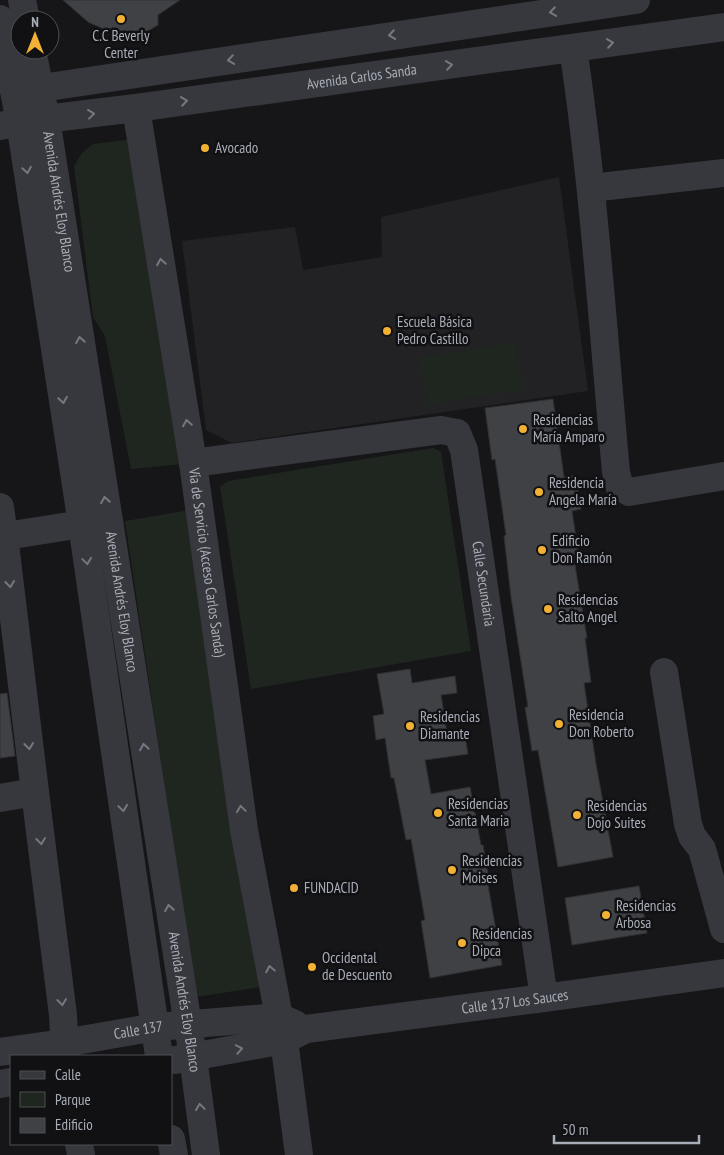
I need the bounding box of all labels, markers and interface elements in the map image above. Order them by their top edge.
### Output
one-way arrow [548,6,556,17]
north arrow [10,10,60,60]
text: N [31,13,39,31]
marker: C.C Beverly Center [115,13,127,25]
place label: C.C Beverly Center [92,26,150,62]
one-way arrow [388,30,396,40]
one-way arrow [606,38,614,48]
one-way arrow [227,54,236,64]
street label: Avenida Carlos Sanda [305,59,418,93]
one-way arrow [445,60,453,70]
one-way arrow [180,97,189,107]
one-way arrow [86,109,95,119]
street label: Avenida Andrés Eloy Blanco [39,130,80,273]
place label: Avocado [215,138,258,157]
marker: Avocado [199,142,211,154]
one-way arrow [22,166,32,175]
one-way arrow [156,258,166,267]
place label: Escuela Básica Pedro Castillo [397,312,472,348]
marker: Escuela Básica Pedro Castillo [381,325,393,337]
one-way arrow [76,335,86,344]
one-way arrow [57,396,67,405]
place label: Residencias María Amparo [533,410,605,446]
one-way arrow [182,418,192,427]
marker: Residencias María Amparo [517,423,529,435]
street label: Vía de Servicio (Acceso Carlos Sanda) [185,466,230,659]
place label: Residencia Angela María [549,473,617,509]
marker: Residencia Angela María [533,486,545,498]
one-way arrow [101,496,111,504]
street label: Avenida Andrés Eloy Blanco [102,530,143,673]
place label: Edificio Don Ramón [552,531,612,567]
street label: Calle Secundaria [468,540,500,628]
marker: Edificio Don Ramón [536,544,548,556]
one-way arrow [81,557,92,565]
one-way arrow [4,581,15,589]
place label: Residencias Salto Angel [558,590,618,626]
marker: Residencias Salto Angel [542,603,554,615]
place label: Residencia Don Roberto [569,705,634,741]
place label: Residencias Diamante [420,707,480,743]
marker: Residencia Don Roberto [553,718,565,730]
marker: Residencias Diamante [404,720,416,732]
one-way arrow [24,742,34,750]
one-way arrow [139,743,150,751]
place label: Residencias Santa Maria [448,794,509,830]
place label: Residencias Dojo Suites [587,796,647,832]
one-way arrow [118,804,128,813]
one-way arrow [237,804,247,813]
marker: Residencias Santa Maria [432,807,444,819]
marker: Residencias Dojo Suites [571,809,583,821]
one-way arrow [35,837,46,845]
place label: Residencias Moises [462,851,522,887]
marker: Residencias Moises [446,864,458,876]
place label: FUNDACID [304,878,359,897]
marker: FUNDACID [288,882,300,894]
place label: Residencias Arbosa [616,896,676,932]
one-way arrow [165,903,175,912]
marker: Residencias Arbosa [600,909,612,921]
place label: Residencias Dipca [472,924,532,960]
street label: Avenida Andrés Eloy Blanco [164,930,205,1073]
marker: Residencias Dipca [456,937,468,949]
place label: Occidental de Descuento [322,948,392,984]
marker: Occidental de Descuento [306,961,318,973]
one-way arrow [266,964,276,973]
street label: Calle 137 Los Sauces [460,985,569,1018]
one-way arrow [56,998,67,1006]
street label: Calle 137 [112,1016,163,1043]
one-way arrow [234,1044,243,1054]
legend [10,1055,172,1145]
text: Calle [55,1065,81,1084]
text: Parque [55,1090,91,1109]
one-way arrow [195,1102,206,1110]
scale bar [554,1112,699,1144]
text: Edificio [55,1115,93,1134]
text: 50 m [562,1120,588,1139]

